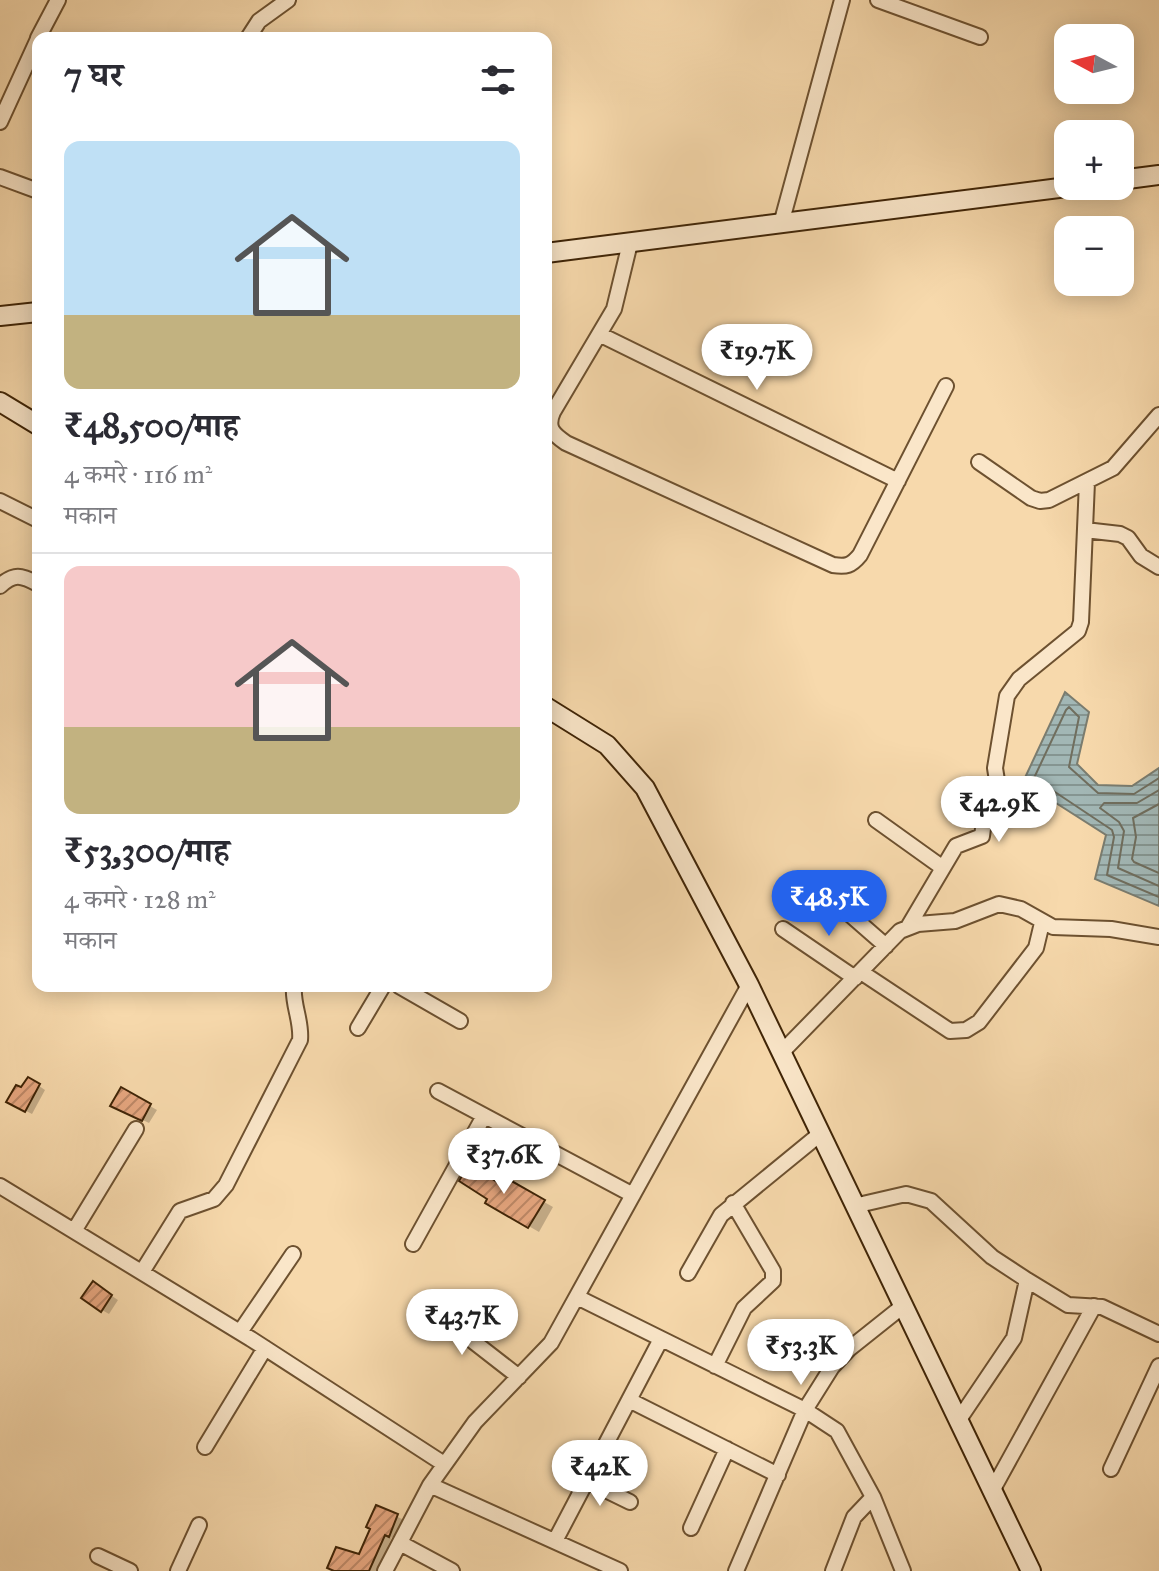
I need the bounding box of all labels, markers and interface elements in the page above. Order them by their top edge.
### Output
north arrow [1054,24,1134,104]
map controls [1054,24,1134,296]
text: 7 घर [64,54,123,95]
icon: filters [476,58,520,102]
button: + [1054,120,1134,200]
icon: home [220,193,364,337]
button: − [1054,216,1134,296]
pin: ₹19.7K [692,324,822,392]
text: ₹19.7K [720,334,794,366]
text: ₹48,500/माह [64,405,239,446]
text: 4 कमरे · 116 m² [64,458,212,490]
text: मकान [64,499,117,531]
icon: home [220,618,364,762]
pin: ₹42.9K [934,776,1064,844]
text: ₹42.9K [959,786,1039,818]
text: ₹53,300/माह [64,830,230,871]
pin: ₹48.5K [764,870,894,938]
text: ₹48.5K [790,880,868,912]
text: 4 कमरे · 128 m² [64,883,216,915]
text: मकान [64,924,117,956]
pin: ₹37.6K [439,1128,569,1196]
text: ₹37.6K [466,1138,542,1170]
pin: ₹43.7K [397,1289,527,1357]
text: ₹43.7K [424,1299,500,1331]
pin: ₹53.3K [736,1319,866,1387]
text: ₹53.3K [765,1329,837,1361]
pin: ₹42K [553,1440,647,1508]
text: ₹42K [570,1450,630,1482]

